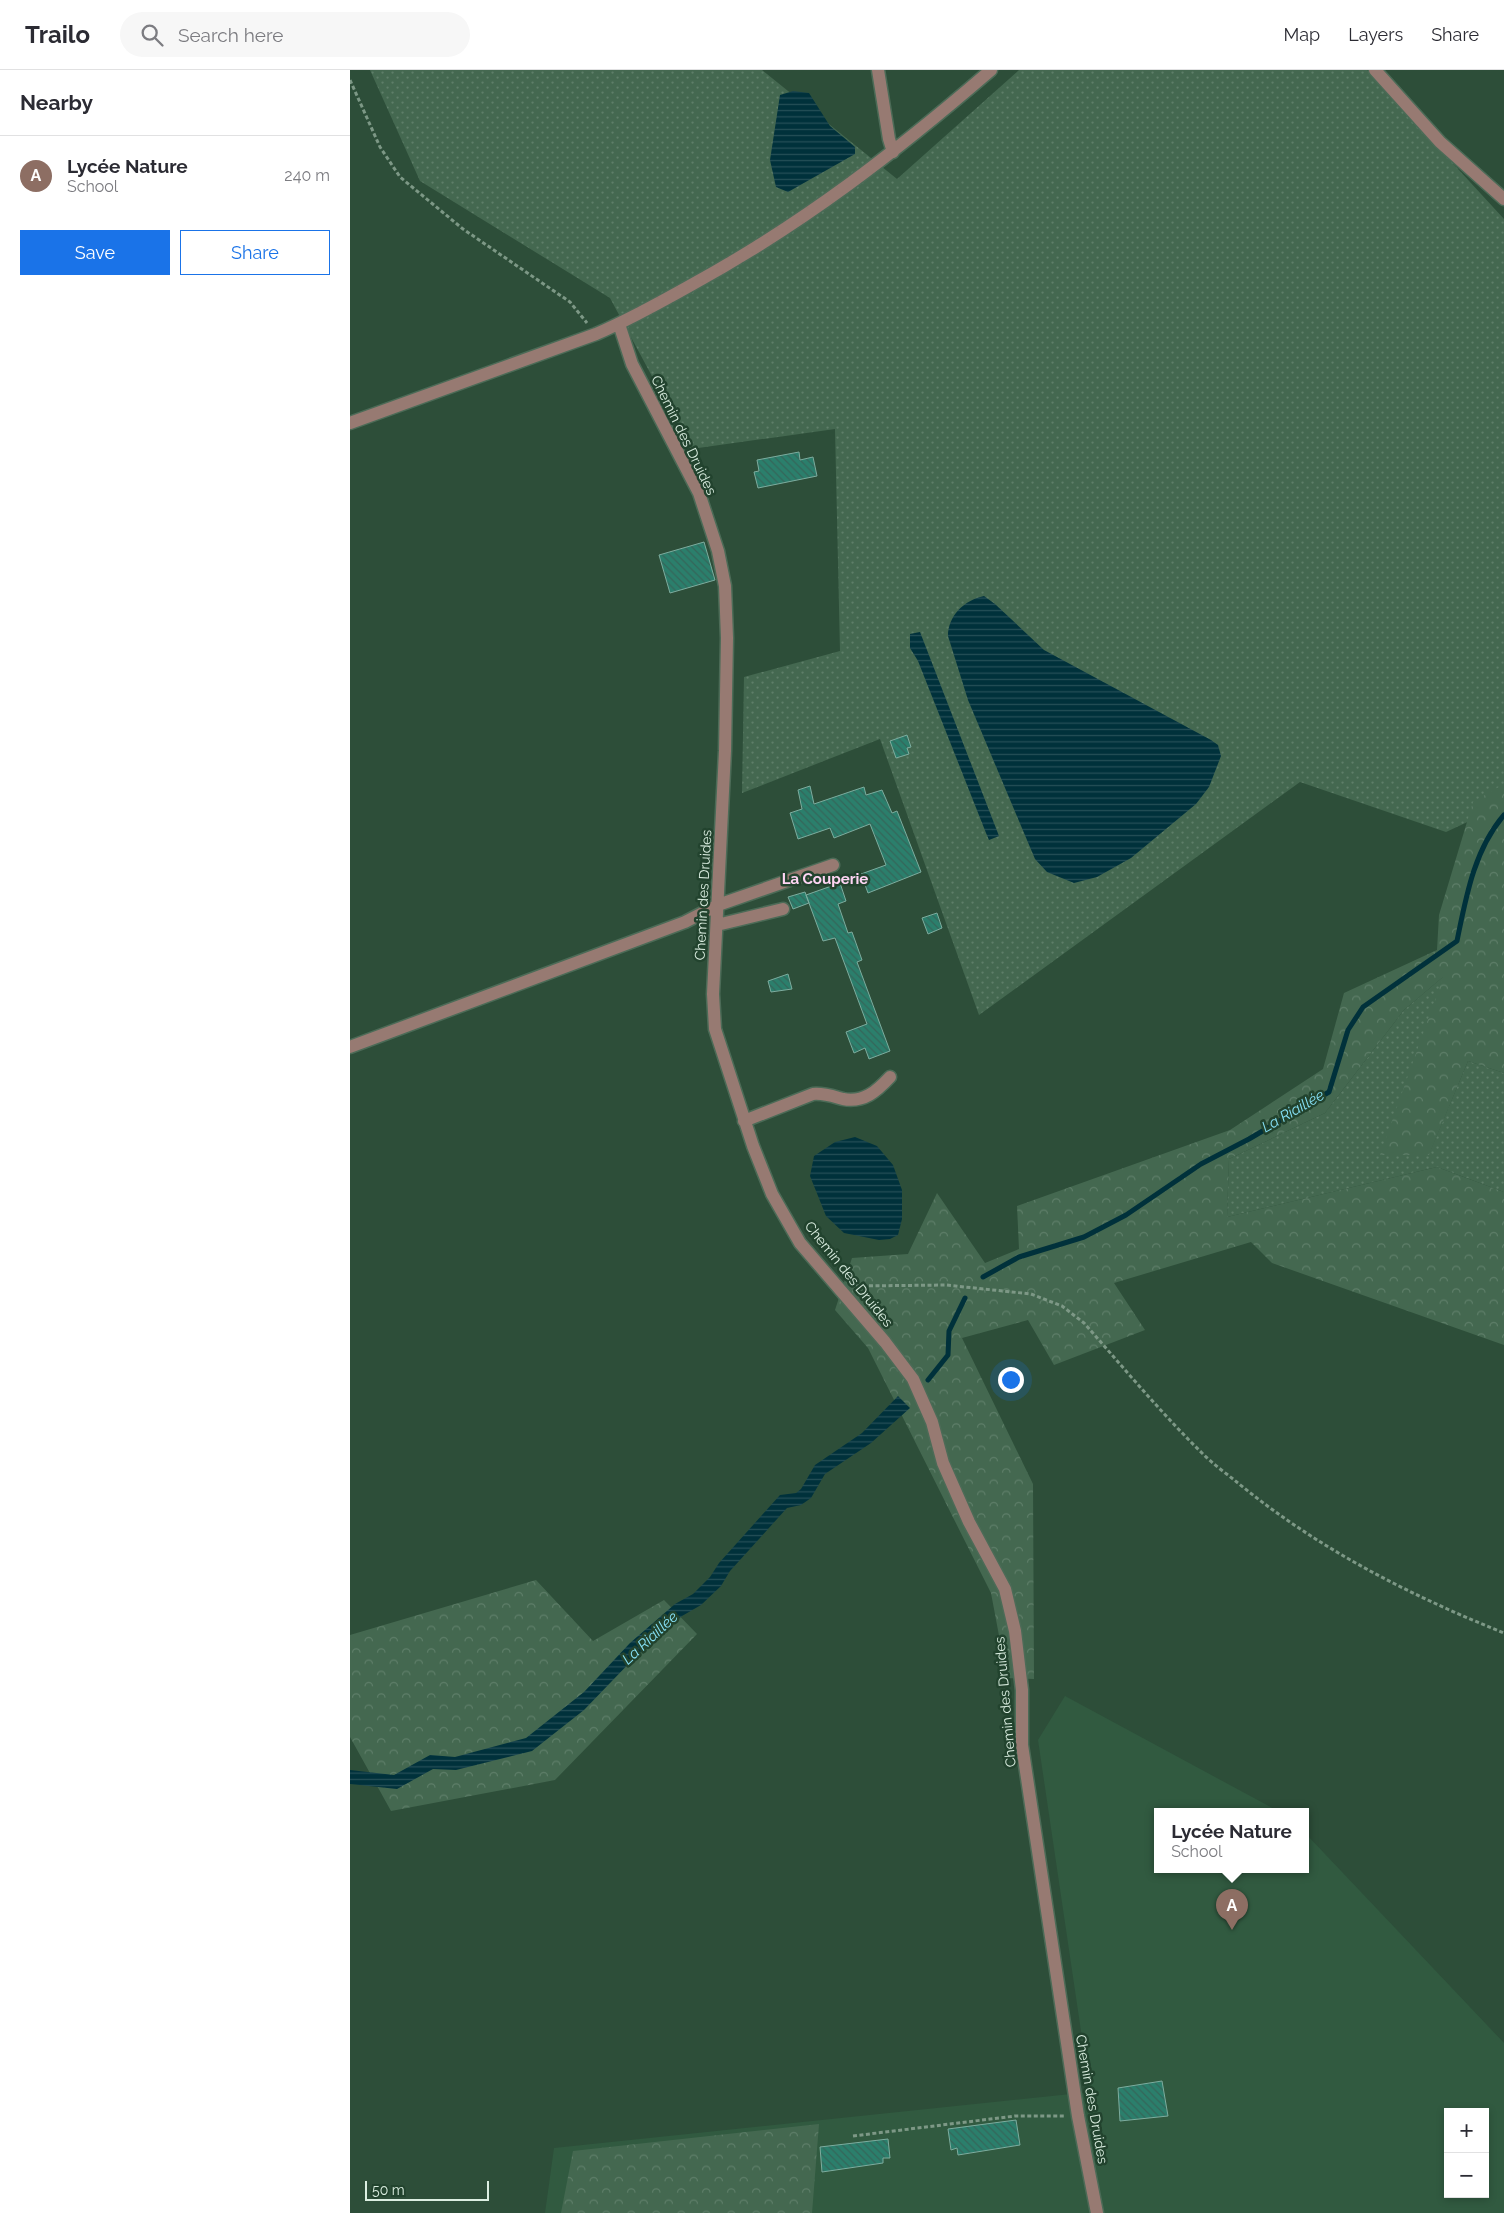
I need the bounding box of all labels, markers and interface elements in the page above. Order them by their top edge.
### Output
search box [120,12,470,57]
text: Trailo [25,20,90,49]
icon: search [138,21,166,49]
text: Search here [178,24,283,46]
text: Map [1284,24,1320,45]
text: Layers [1348,24,1403,45]
text: Share [1431,24,1479,45]
text: Nearby [20,90,93,115]
text: Lycée Nature [67,155,188,177]
text: A [31,166,41,185]
text: 240 m [284,166,330,185]
text: School [67,177,118,196]
button: Save [20,230,170,275]
button: Share [180,230,330,275]
street label: Chemin des Druides [648,373,720,498]
street label: Chemin des Druides [692,829,714,961]
district label: La Couperie [782,870,868,888]
water label: La Riaillée [1258,1086,1328,1136]
street label: Chemin des Druides [802,1218,897,1330]
your location [998,1367,1024,1393]
water label: La Riaillée [619,1608,681,1668]
street label: Chemin des Druides [991,1636,1019,1768]
popup [1154,1808,1309,1873]
text: Lycée Nature [1171,1820,1292,1842]
text: School [1171,1842,1222,1861]
pin: A [1216,1889,1248,1930]
street label: Chemin des Druides [1073,2033,1111,2165]
map controls [1444,2108,1489,2198]
button: + [1444,2108,1489,2153]
button: − [1444,2153,1489,2198]
scale bar [365,2178,489,2201]
text: 50 m [372,2182,405,2198]

